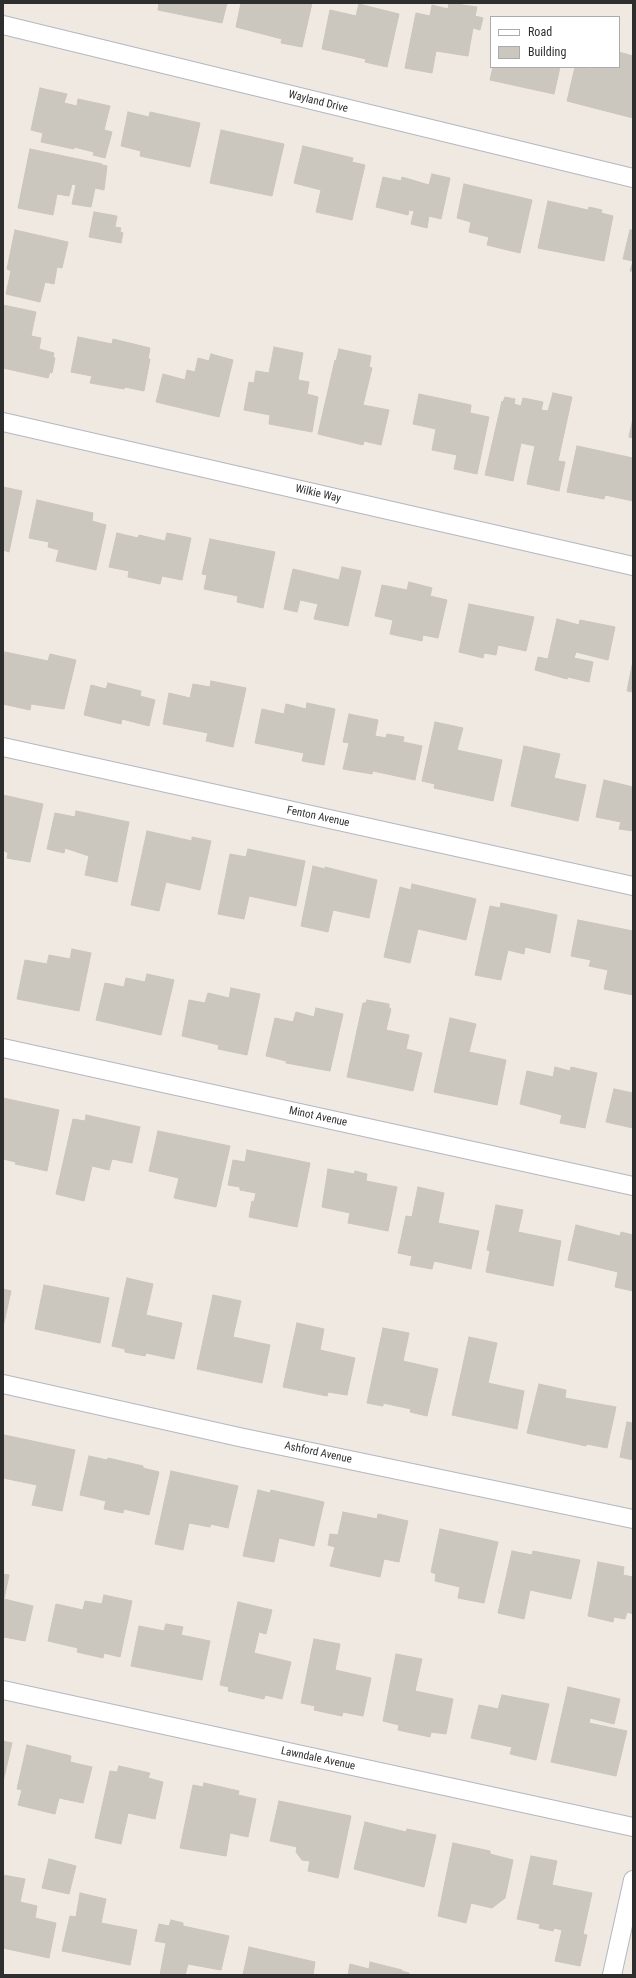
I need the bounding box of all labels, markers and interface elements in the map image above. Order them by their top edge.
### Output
legend [490,16,620,68]
text: Road [528,25,552,39]
text: Building [528,45,566,59]
street label: Wayland Drive [287,88,349,116]
street label: Wilkie Way [294,482,342,506]
street label: Fenton Avenue [285,804,351,830]
street label: Minot Avenue [288,1104,348,1130]
street label: Ashford Avenue [283,1439,353,1467]
street label: Lawndale Avenue [280,1745,356,1773]

